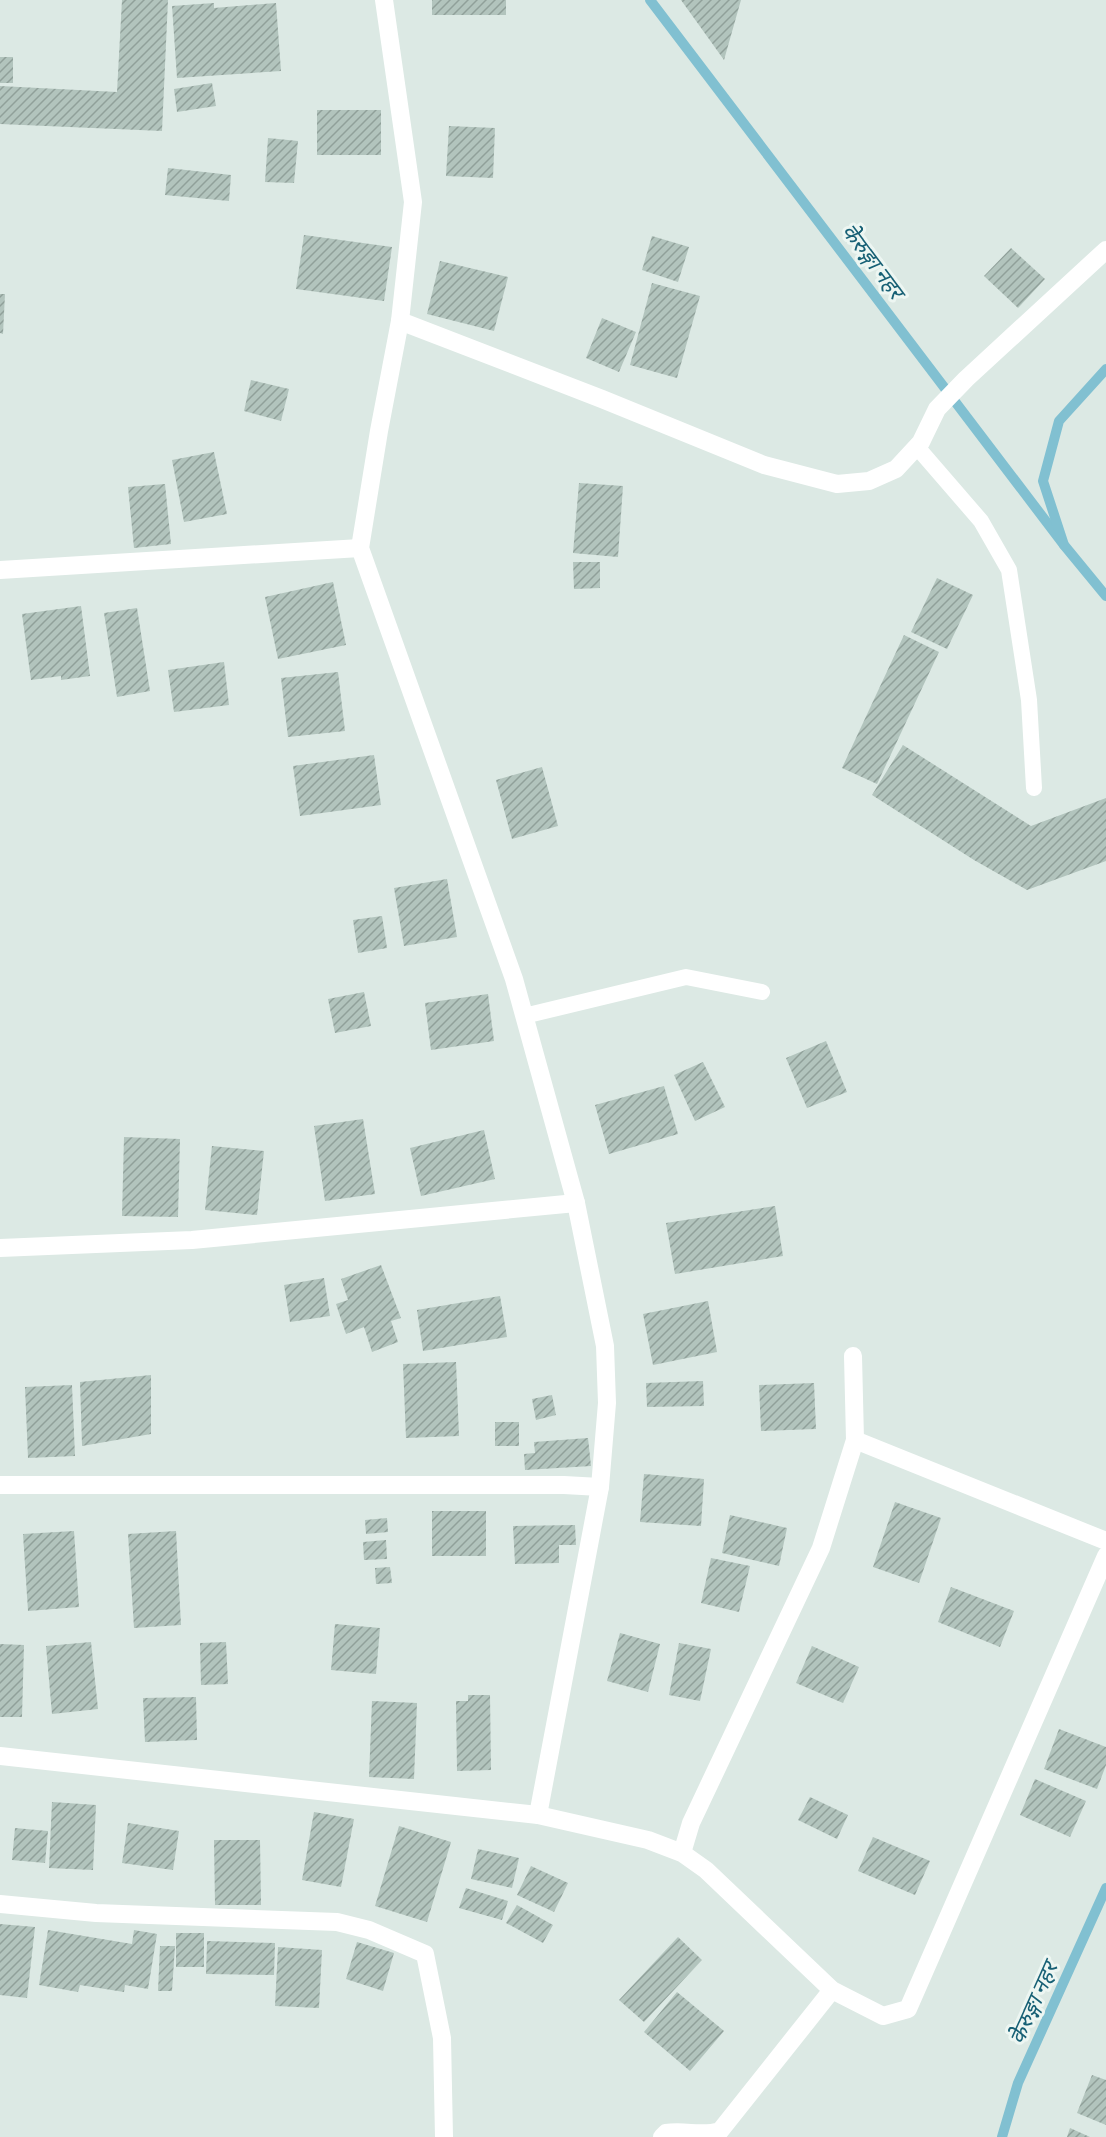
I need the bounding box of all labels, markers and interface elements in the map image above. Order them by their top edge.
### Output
water label: केेरुङ्गा नहर [835,217,914,308]
water label: केेरुङ्गा नहर [1002,1954,1066,2049]

